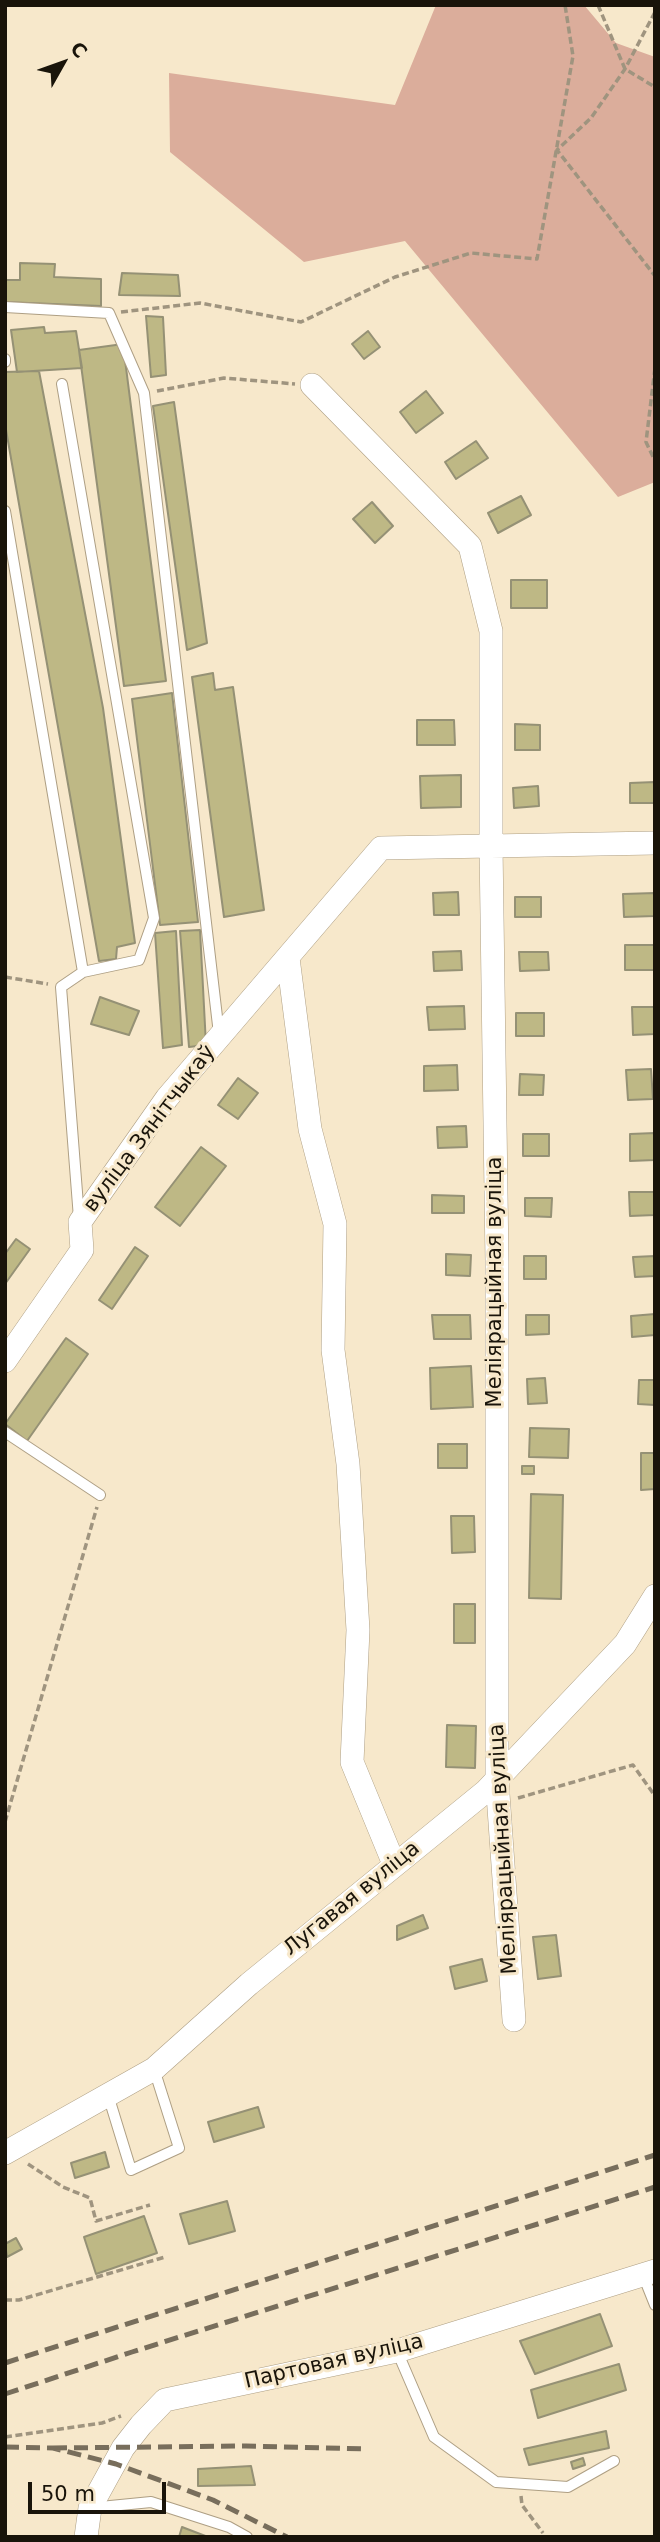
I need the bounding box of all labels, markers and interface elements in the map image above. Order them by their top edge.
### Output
north arrow [28,28,98,98]
text: С [66,37,92,62]
street label: вуліца Зянітчыкаў [79,1040,221,1218]
street label: Меліярацыйная вуліца [483,1157,509,1407]
street label: Меліярацыйная вуліца [485,1723,523,1975]
street label: Лугавая вуліца [279,1836,425,1962]
street label: Партовая вуліца [242,2329,426,2395]
scale bar [32,2468,170,2512]
text: 50 m [41,2482,95,2506]

